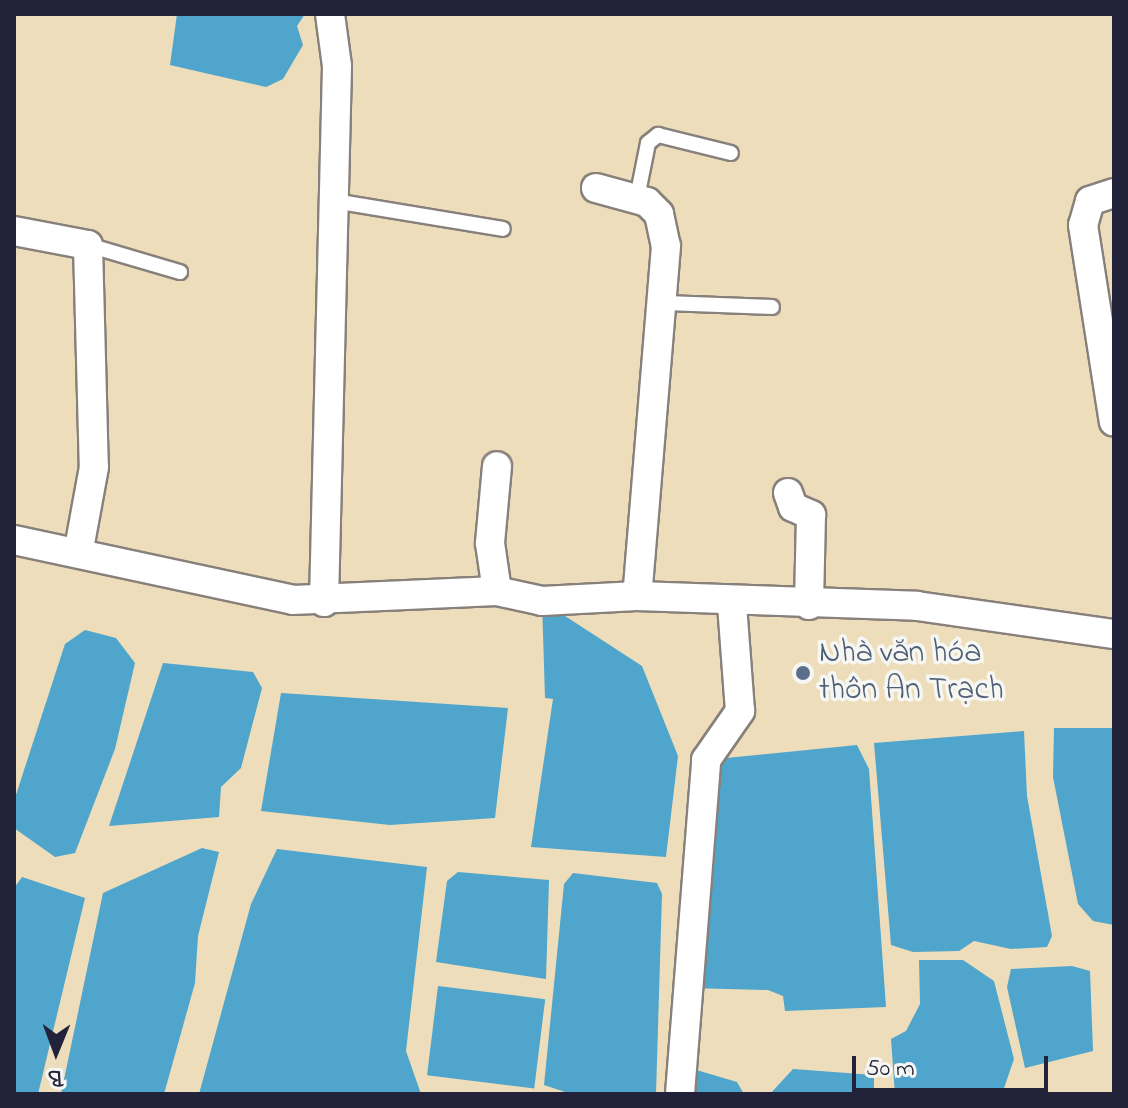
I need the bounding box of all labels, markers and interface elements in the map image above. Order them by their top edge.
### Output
place label: Nhà văn hóa thôn An Trạch [819,636,1004,711]
marker: Nhà văn hóa thôn An Trạch [794,664,812,682]
north arrow [16,1012,96,1092]
scale bar [856,1040,1052,1090]
text: 50 m [866,1052,915,1087]
text: B [48,1060,63,1092]

